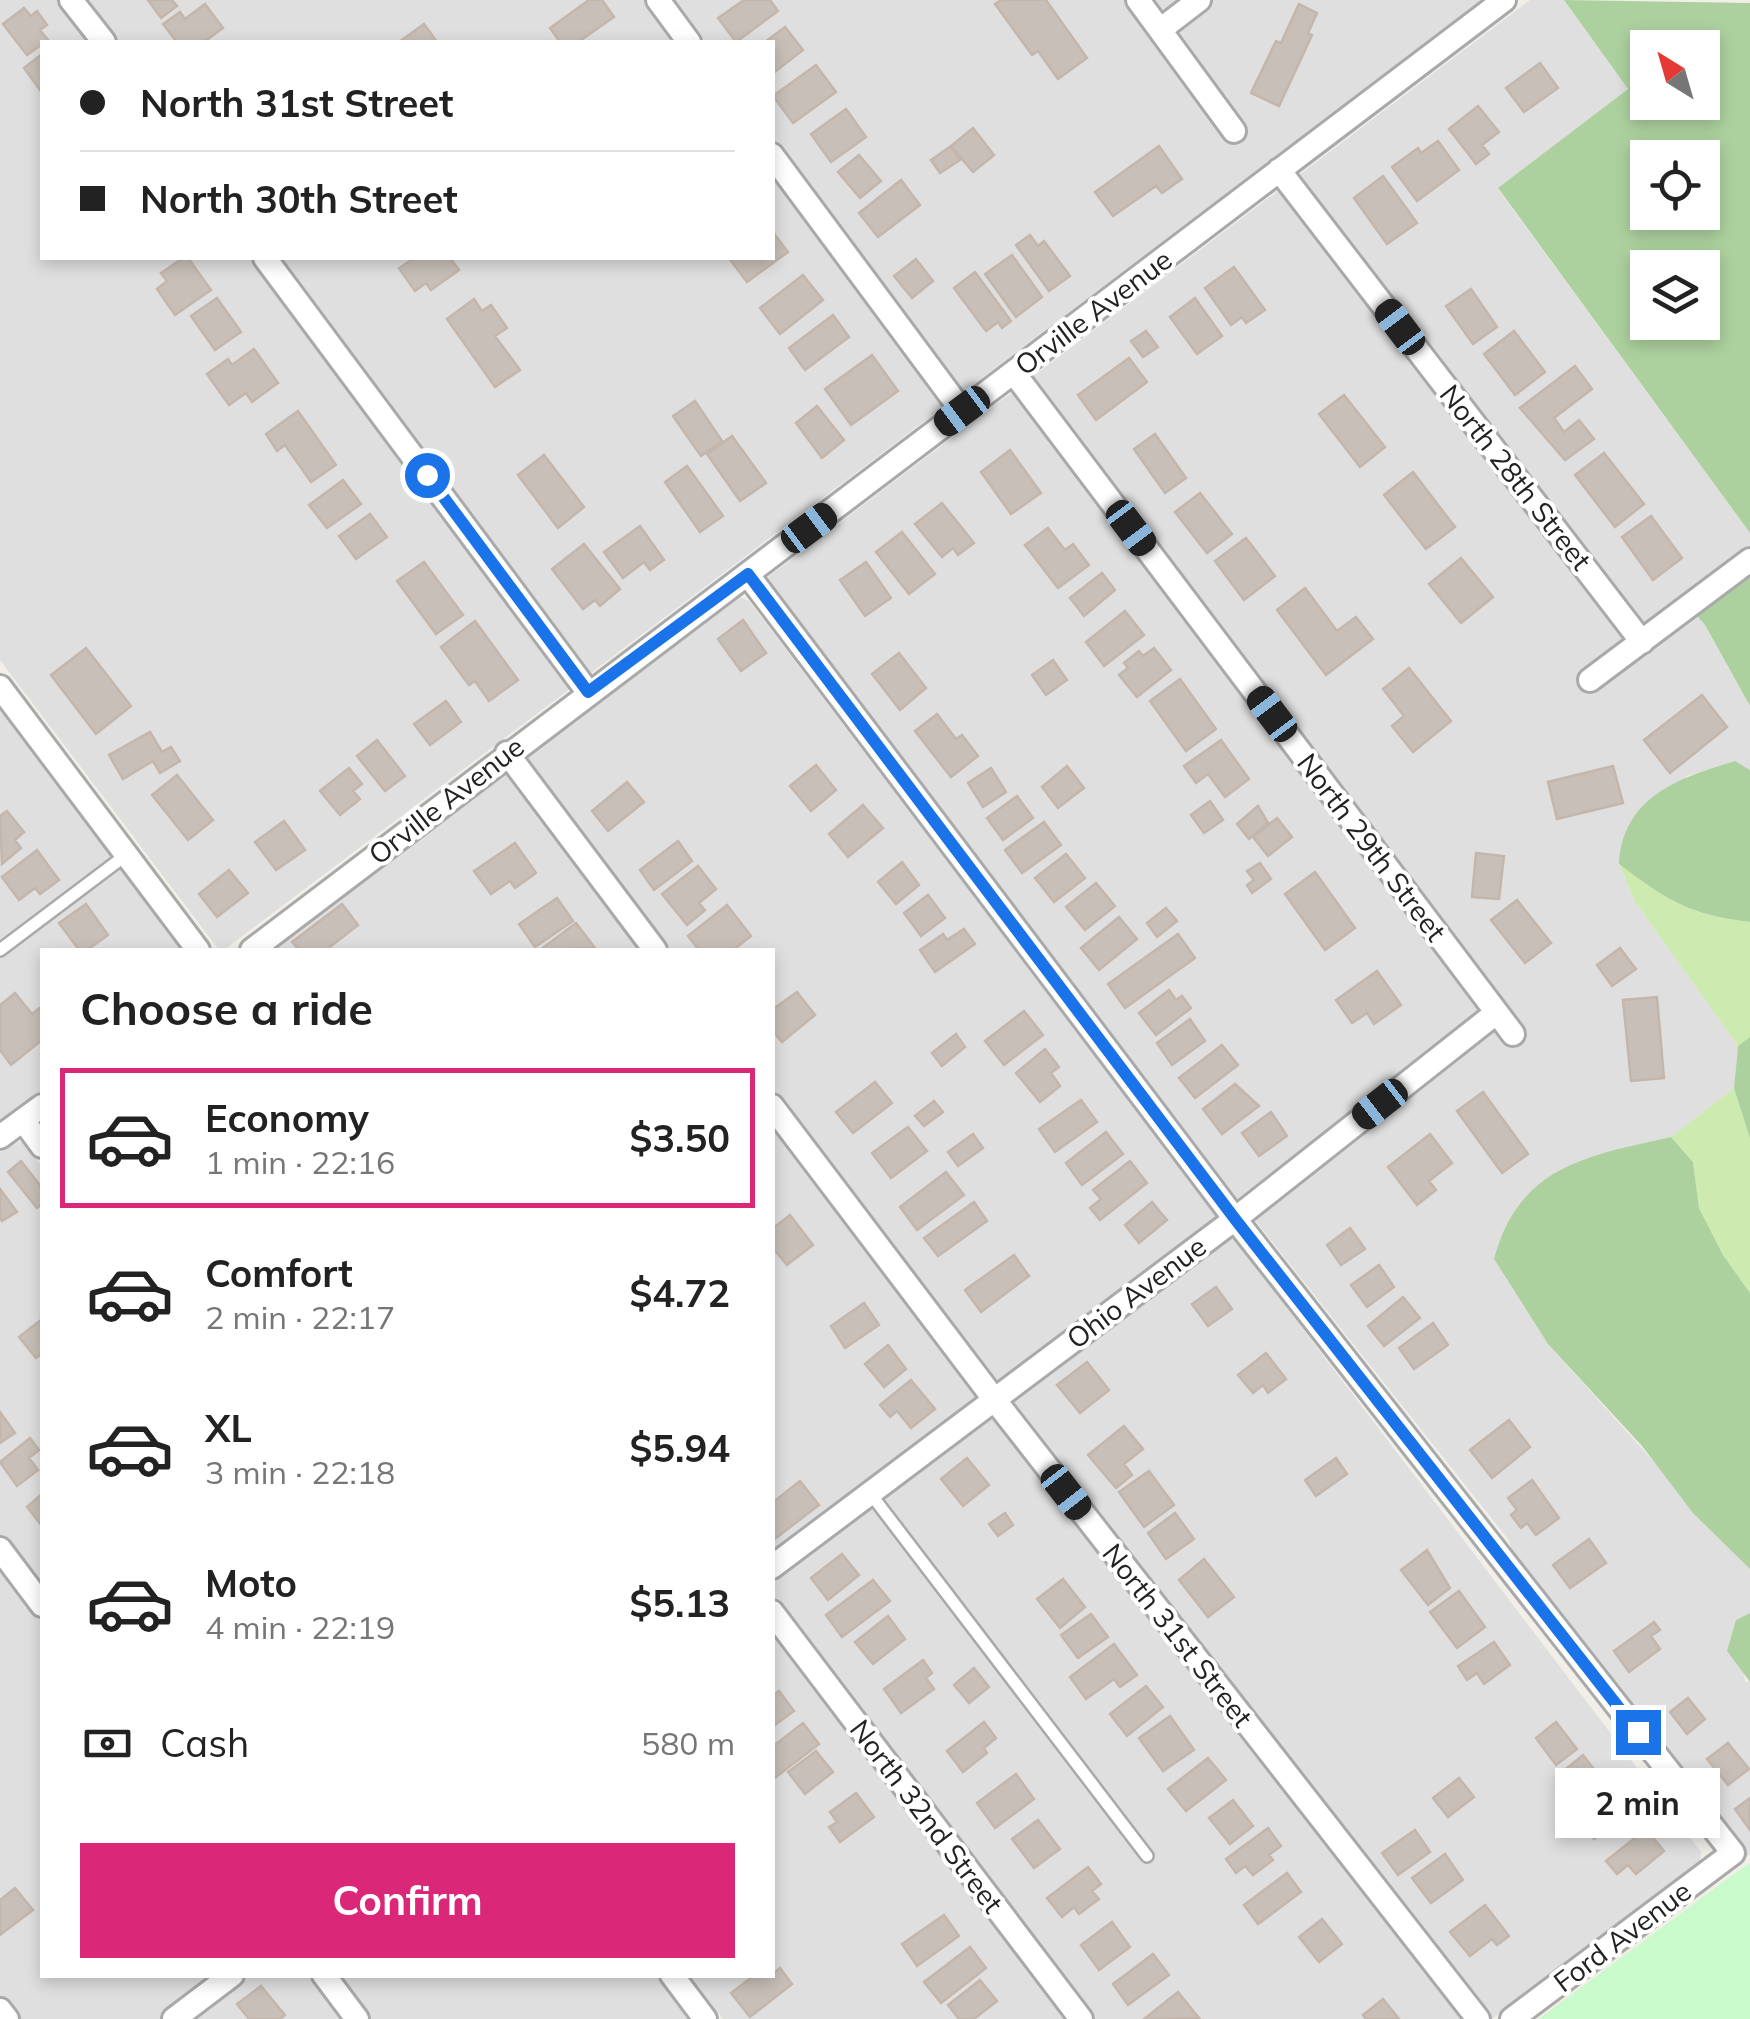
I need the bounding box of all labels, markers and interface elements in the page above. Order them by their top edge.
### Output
north arrow [1630,30,1720,120]
map controls [1630,30,1720,340]
text: North 31st Street [140,79,454,127]
button: locate [1630,140,1720,230]
text: North 30th Street [140,175,458,223]
street label: Orville Avenue [1008,242,1178,382]
button: layers [1630,250,1720,340]
car [1370,294,1430,360]
street label: North 28th Street [1433,377,1599,577]
car [929,381,995,441]
route start [405,453,450,498]
car [1101,495,1161,561]
car [776,498,842,558]
car [1242,681,1302,747]
street label: Orville Avenue [361,728,531,872]
street label: North 29th Street [1290,746,1454,948]
text: Choose a ride [80,980,373,1036]
car [1347,1074,1413,1134]
icon: car [85,1093,175,1183]
text: Economy [205,1094,369,1142]
text: $3.50 [629,1114,730,1162]
text: 1 min · 22:16 [205,1142,395,1182]
street label: Ohio Avenue [1059,1228,1213,1356]
icon: car [85,1248,175,1338]
text: Comfort [205,1249,353,1297]
text: $4.72 [629,1269,730,1317]
text: 2 min · 22:17 [205,1297,395,1337]
icon: car [85,1403,175,1493]
text: XL [205,1404,252,1452]
text: $5.94 [629,1424,730,1472]
text: 3 min · 22:18 [205,1452,395,1492]
car [1036,1459,1096,1525]
street label: North 31st Street [1095,1536,1261,1734]
icon: car [85,1558,175,1648]
text: Moto [205,1559,297,1607]
text: $5.13 [629,1579,730,1627]
text: 4 min · 22:19 [205,1607,395,1647]
route end [1616,1710,1661,1755]
street label: North 32nd Street [843,1712,1011,1920]
icon: cash [80,1716,135,1771]
text: Cash [160,1719,249,1767]
text: 580 m [641,1723,735,1763]
callout: 2 min [1556,1767,1720,1837]
text: 2 min [1595,1783,1680,1823]
button: Confirm [80,1843,735,1958]
street label: Ford Avenue [1546,1873,1698,1999]

